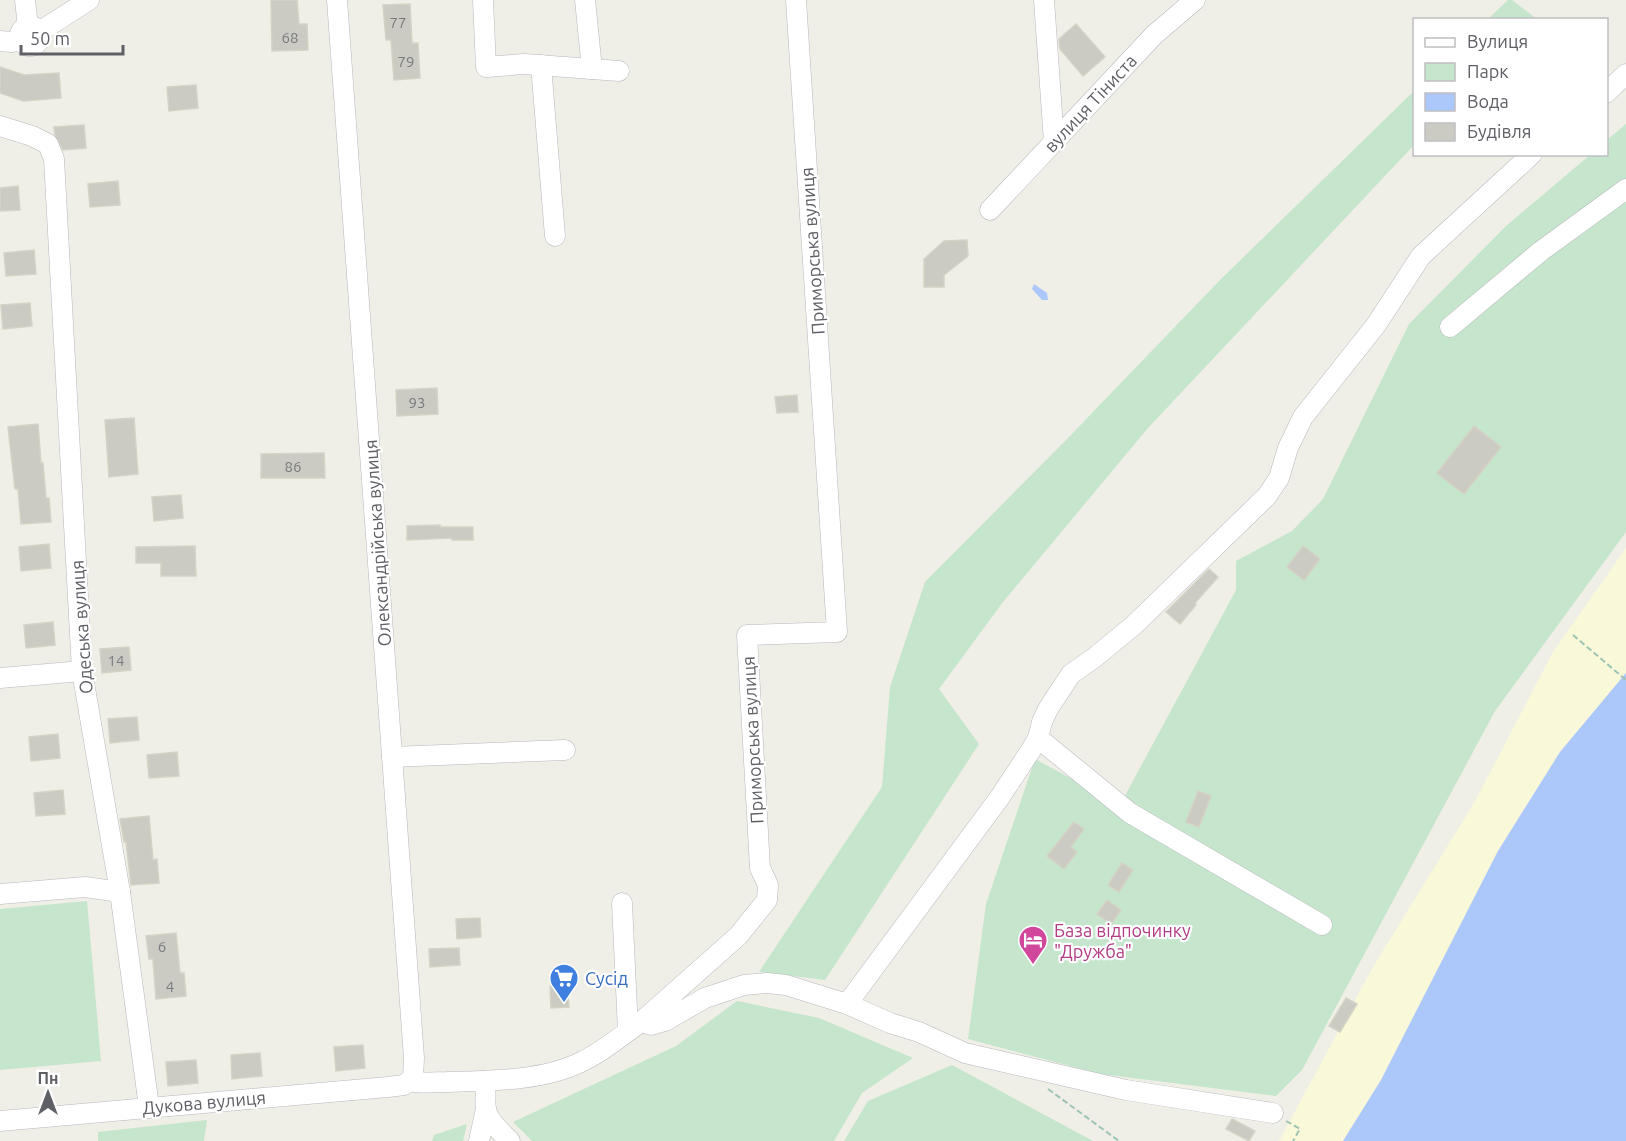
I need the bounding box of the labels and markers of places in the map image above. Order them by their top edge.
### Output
place label: База відпочинку "Дружба" [1054,920,1191,961]
hotel icon: База відпочинку "Дружба" [1017,924,1049,966]
supermarket icon: Сусід [548,962,580,1004]
place label: Сусід [585,968,628,988]

